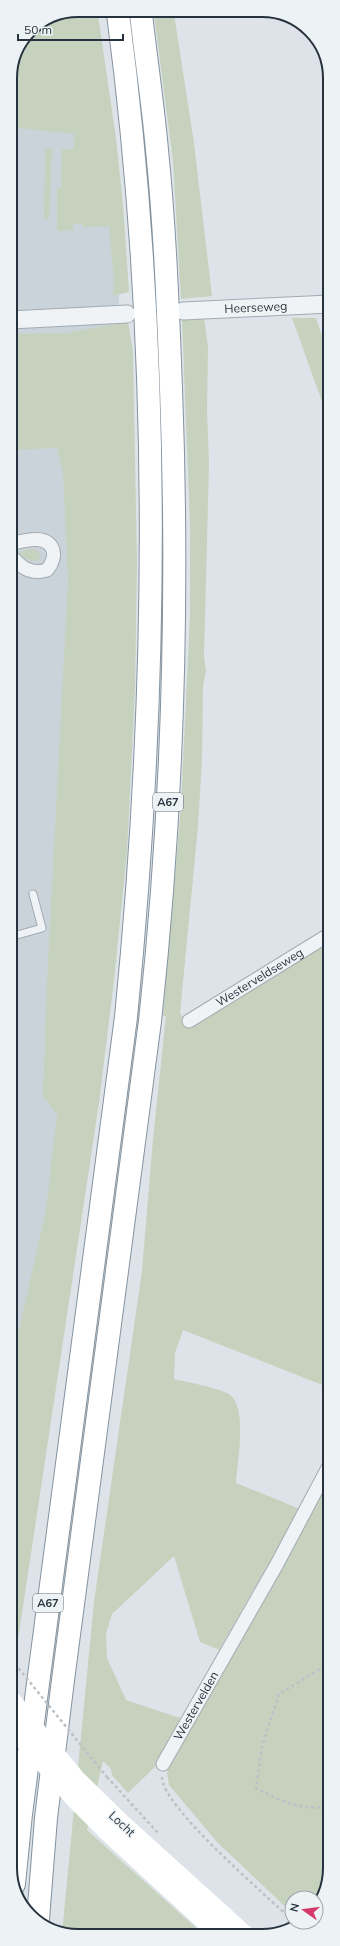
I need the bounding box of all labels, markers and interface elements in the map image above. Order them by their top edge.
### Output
scale bar [18,16,123,42]
text: 50 m [24,22,52,37]
street label: Heerseweg [224,298,288,316]
road number: A67 [153,793,183,811]
street label: Westerveldseweg [213,944,306,1010]
road number: A67 [33,1594,63,1612]
street label: Westervelden [170,1668,221,1743]
street label: Locht [106,1808,139,1840]
north arrow [284,1890,324,1930]
text: N [286,1902,302,1913]

